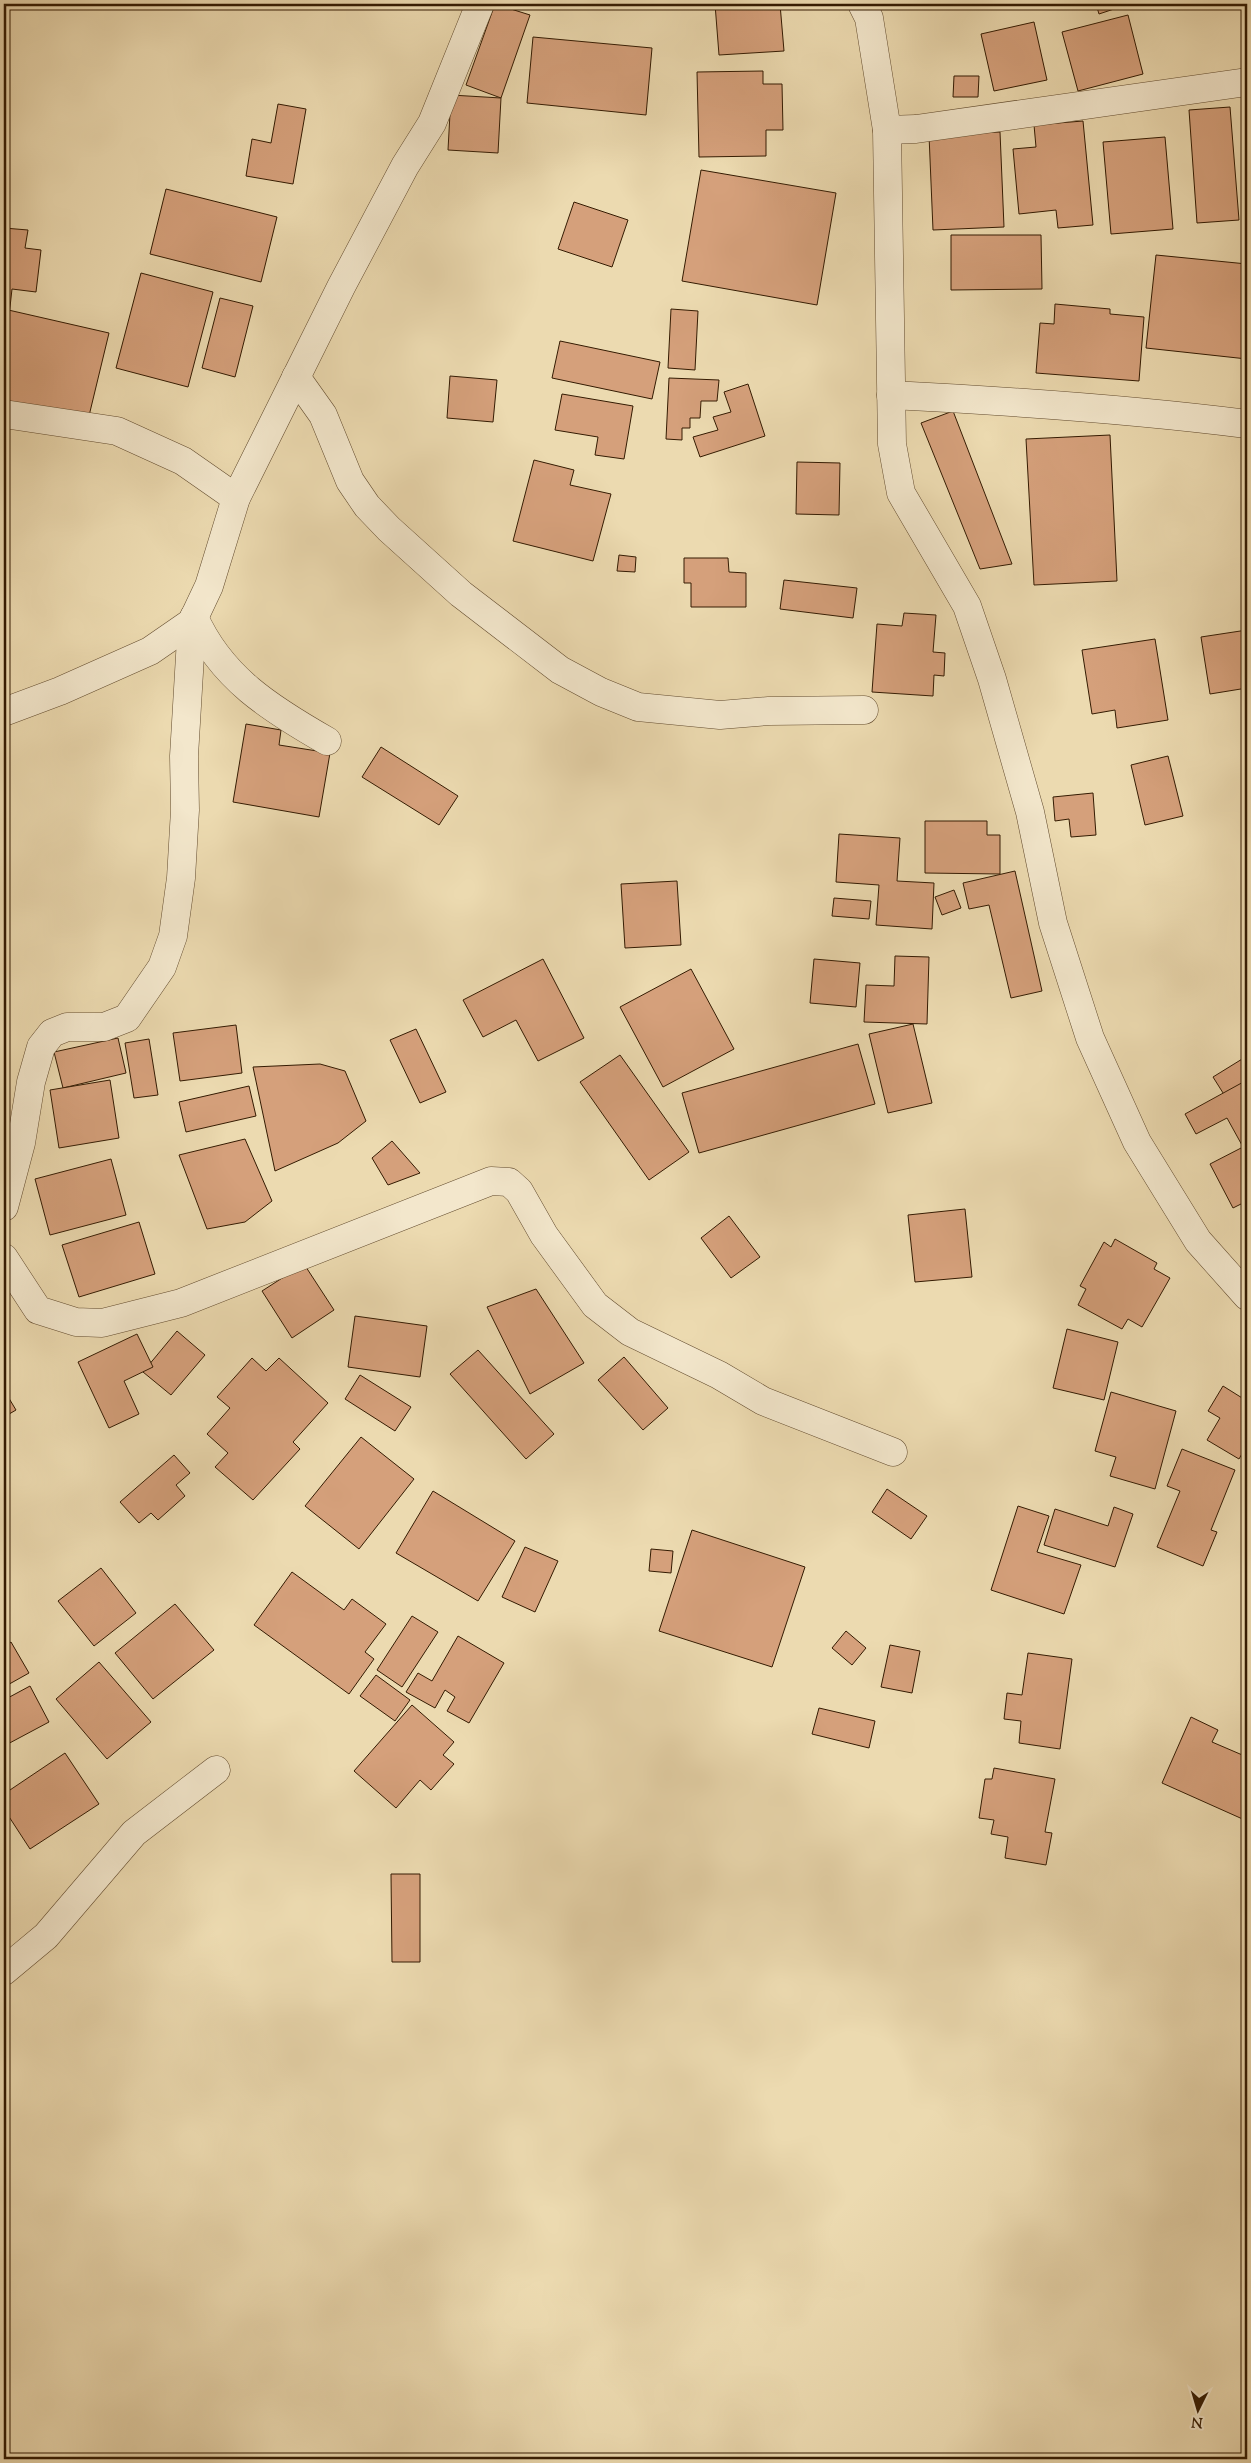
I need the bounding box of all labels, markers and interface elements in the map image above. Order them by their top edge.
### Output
north arrow [1174,2386,1224,2436]
text: N [1191,2411,1203,2431]

